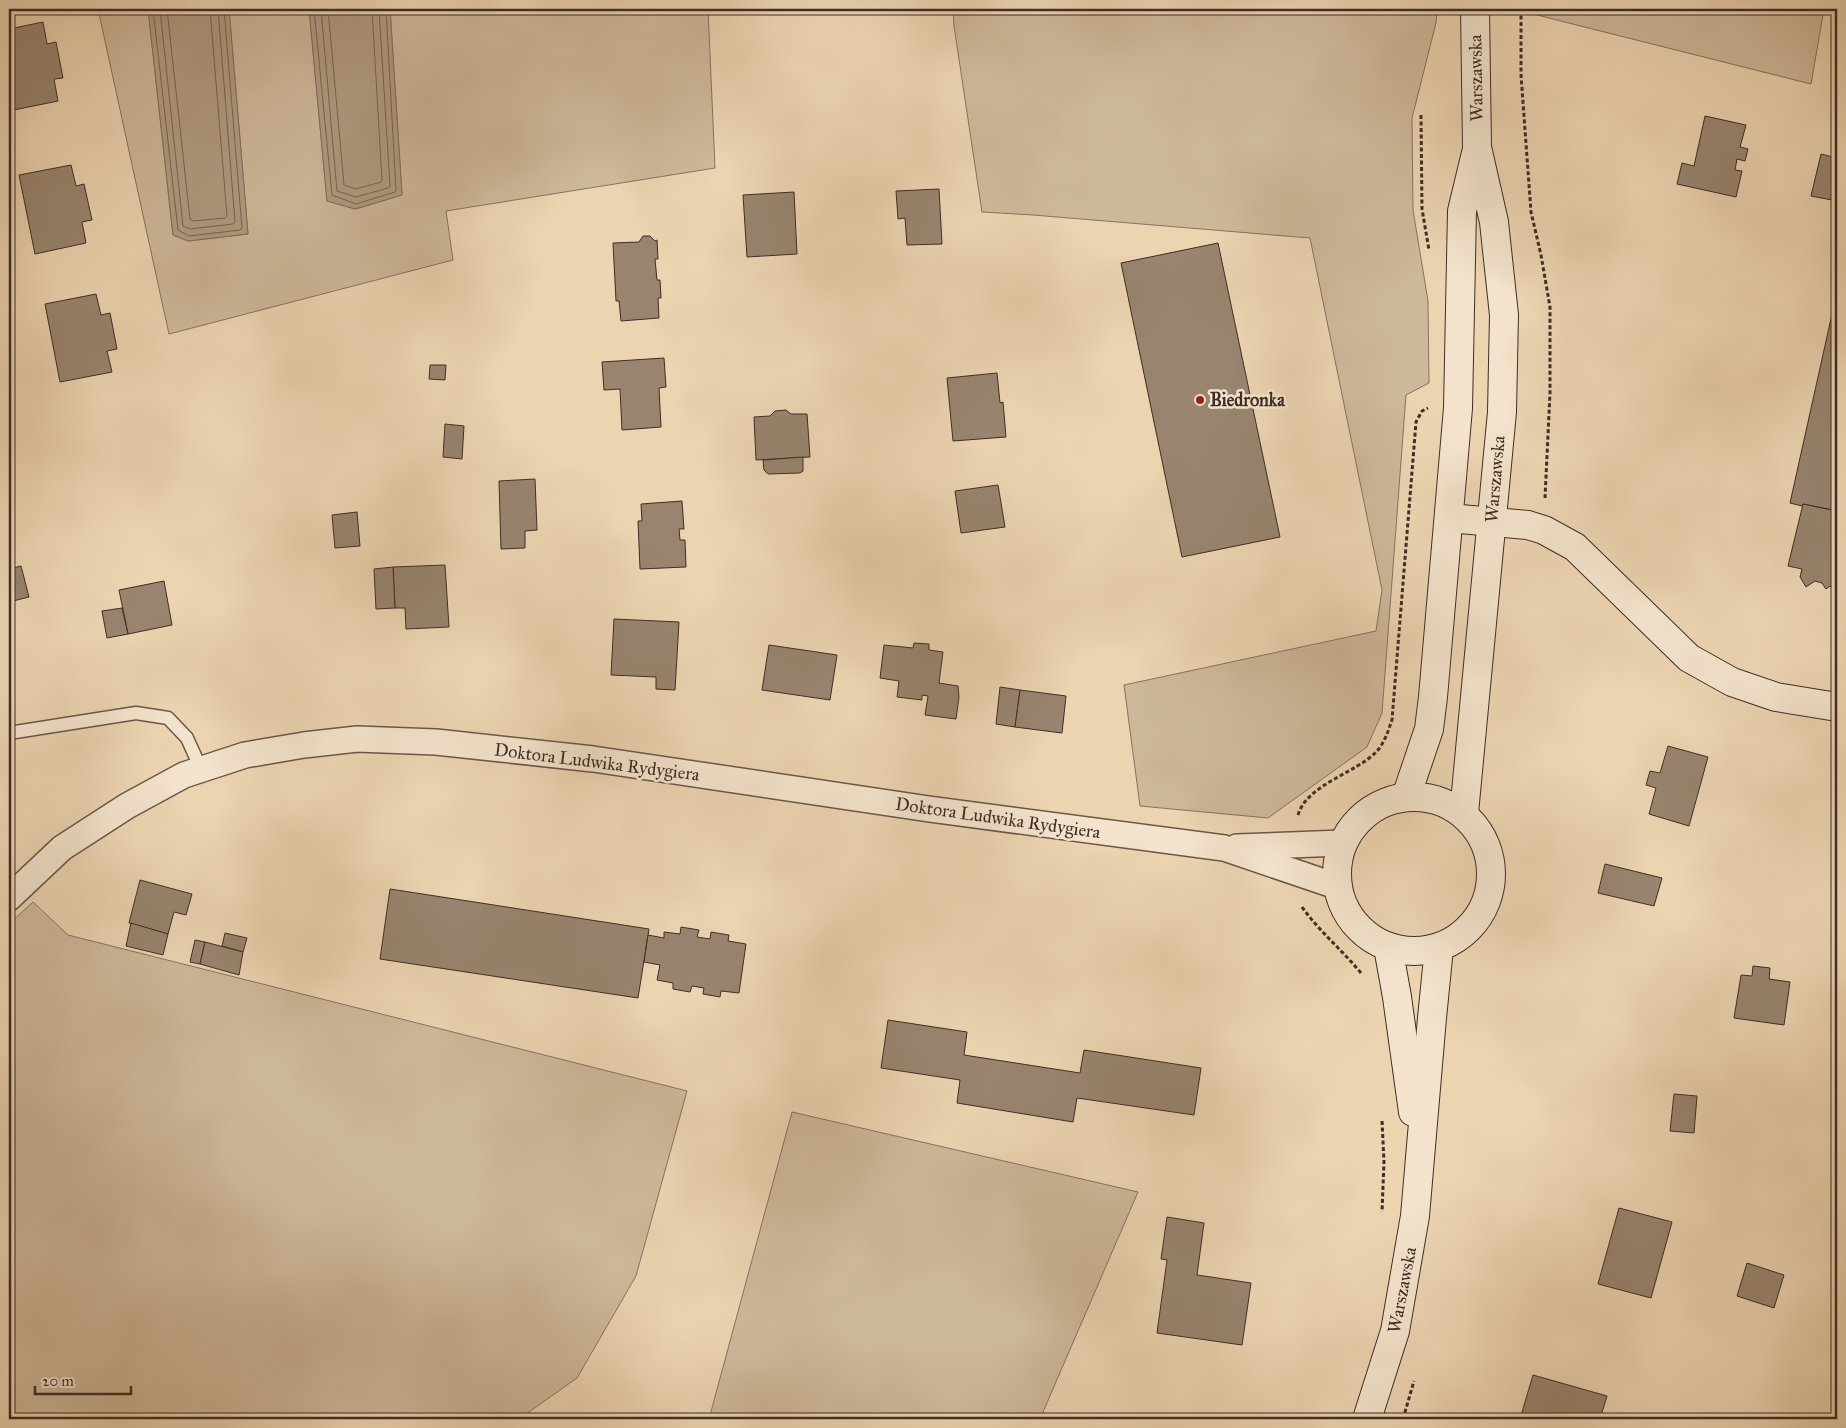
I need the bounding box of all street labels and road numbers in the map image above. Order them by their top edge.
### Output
street label: Warszawska [1464,34,1488,122]
street label: Warszawska [1480,434,1510,523]
street label: Doktora Ludwika Rydygiera [493,738,701,787]
street label: Doktora Ludwika Rydygiera [894,793,1102,844]
street label: Warszawska [1383,1245,1421,1335]

